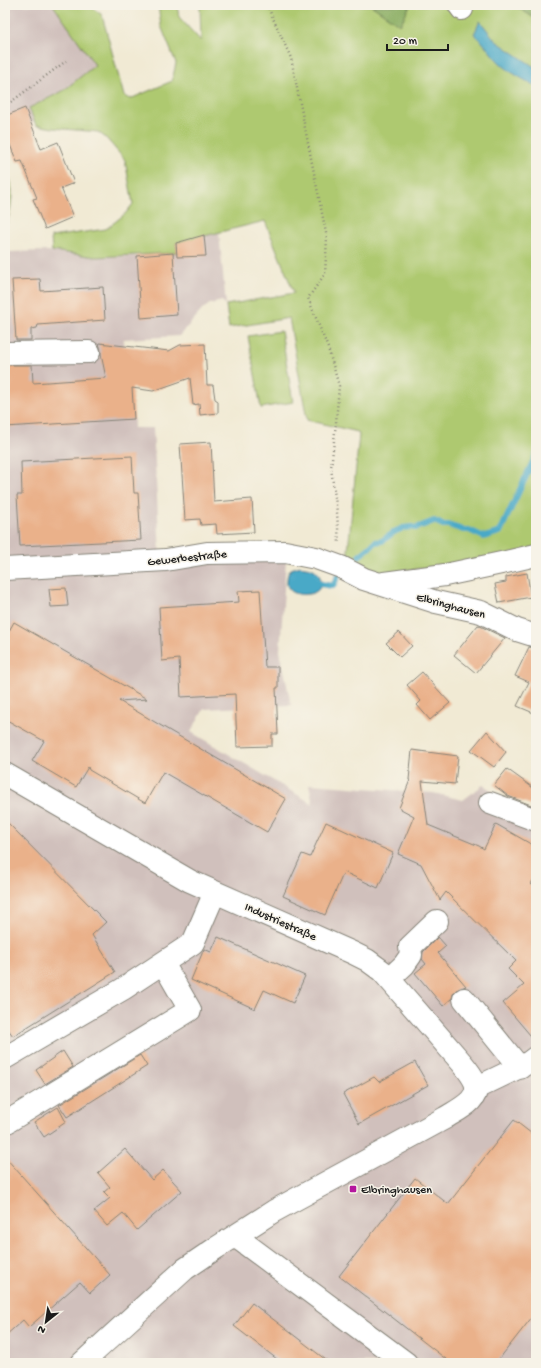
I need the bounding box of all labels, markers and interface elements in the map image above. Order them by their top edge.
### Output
scale bar [387,26,448,52]
text: 20 m [393,35,418,49]
street label: Gewerbestraße [147,548,228,570]
street label: Elbringhausen [414,591,487,623]
street label: Industriestraße [242,901,319,945]
marker: Elbringhausen [348,1184,358,1194]
place label: Elbringhausen [361,1184,432,1198]
north arrow [26,1302,66,1342]
text: N [36,1322,48,1336]

